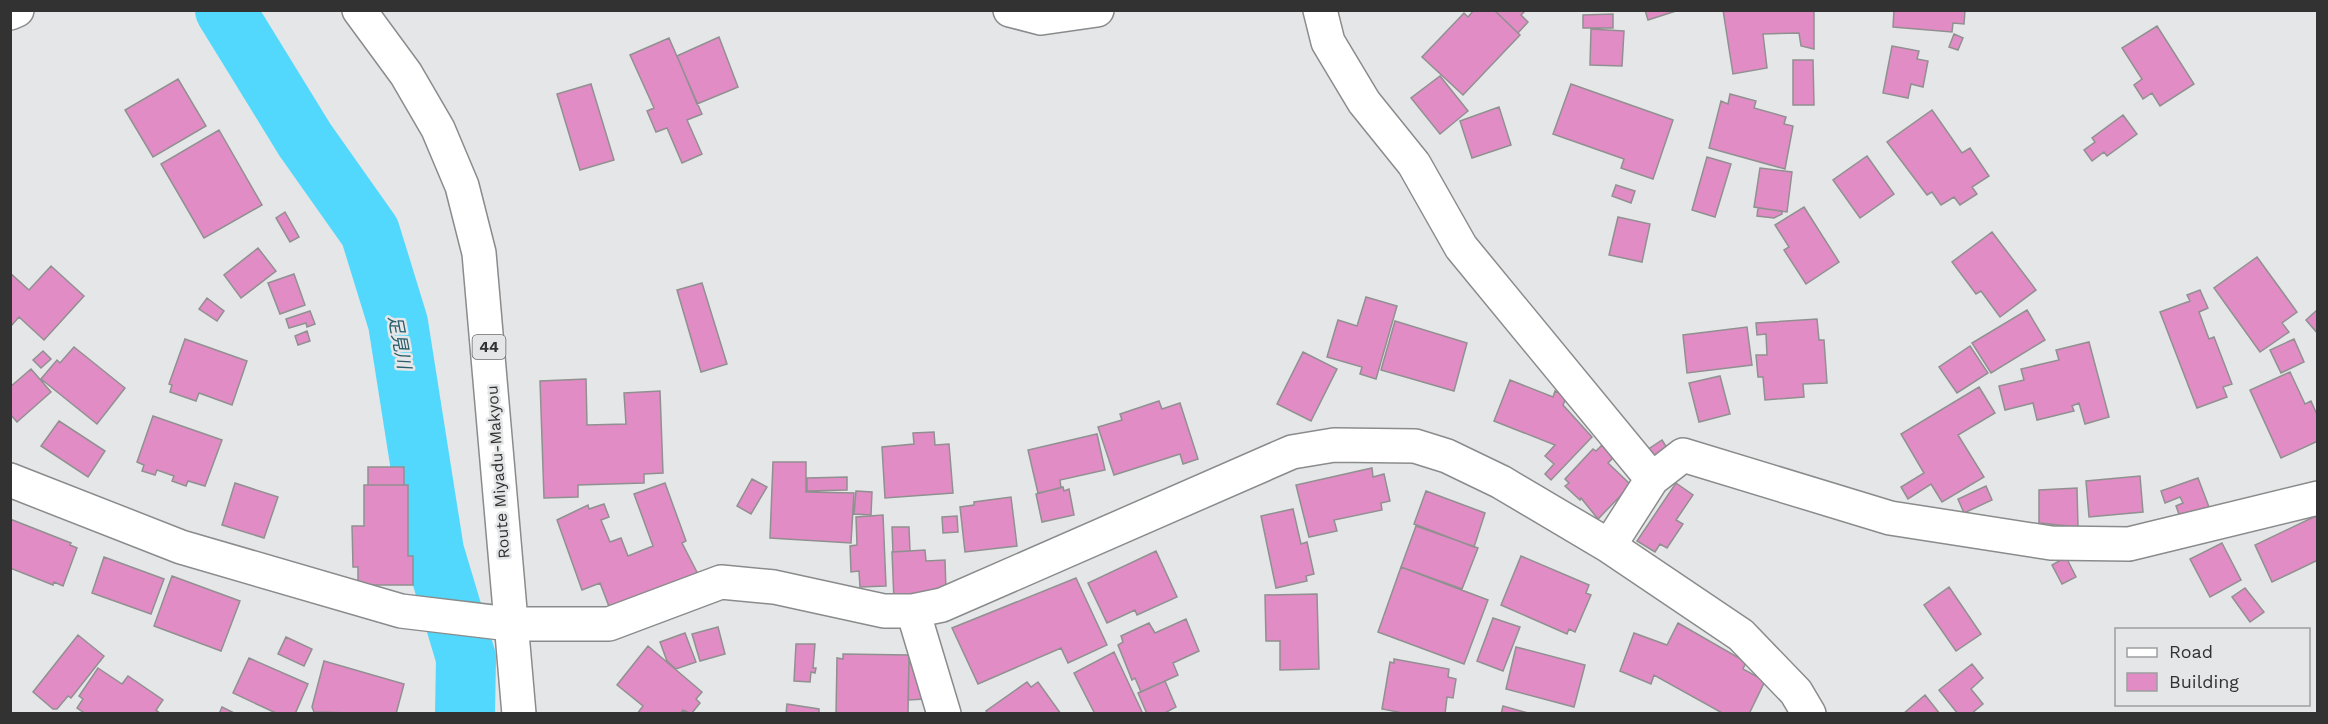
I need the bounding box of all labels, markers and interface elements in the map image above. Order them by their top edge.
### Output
water label: 足見川 [385,313,416,372]
road number: 44 [472,335,506,359]
street label: Route Miyadu-Makyou [482,385,514,559]
legend [2115,628,2310,706]
text: Road [2169,641,2213,662]
text: Building [2169,671,2239,692]

